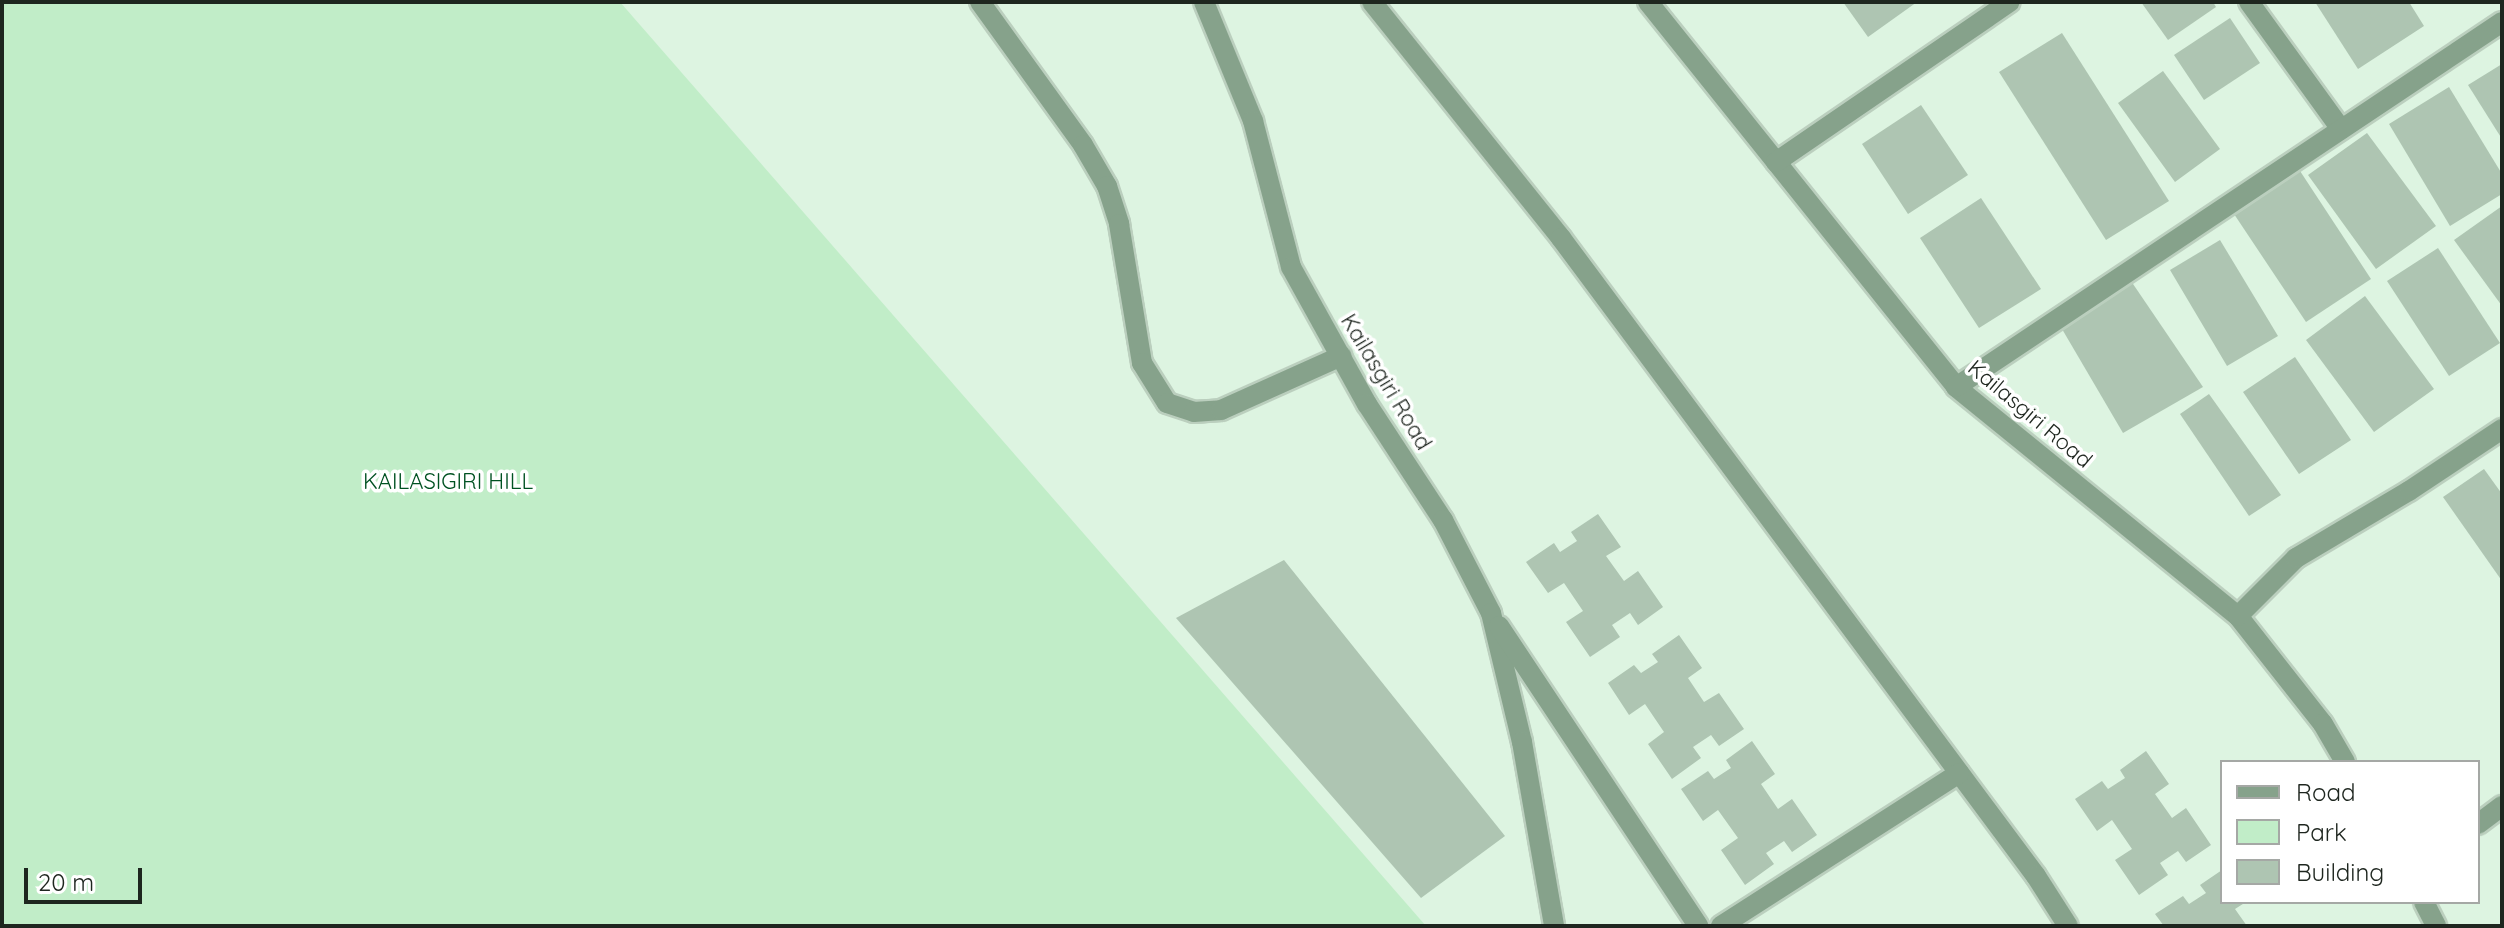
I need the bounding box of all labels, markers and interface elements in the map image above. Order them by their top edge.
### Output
street label: Kailasgiri Road [1335,309,1437,455]
street label: Kailasgiri Road [1963,354,2097,474]
park label: KAILASIGIRI HILL [363,469,533,495]
legend [2220,760,2480,904]
text: Road [2296,777,2356,807]
text: Park [2296,817,2347,847]
scale bar [28,852,146,902]
text: Building [2296,857,2384,887]
text: 20 m [38,867,94,897]

